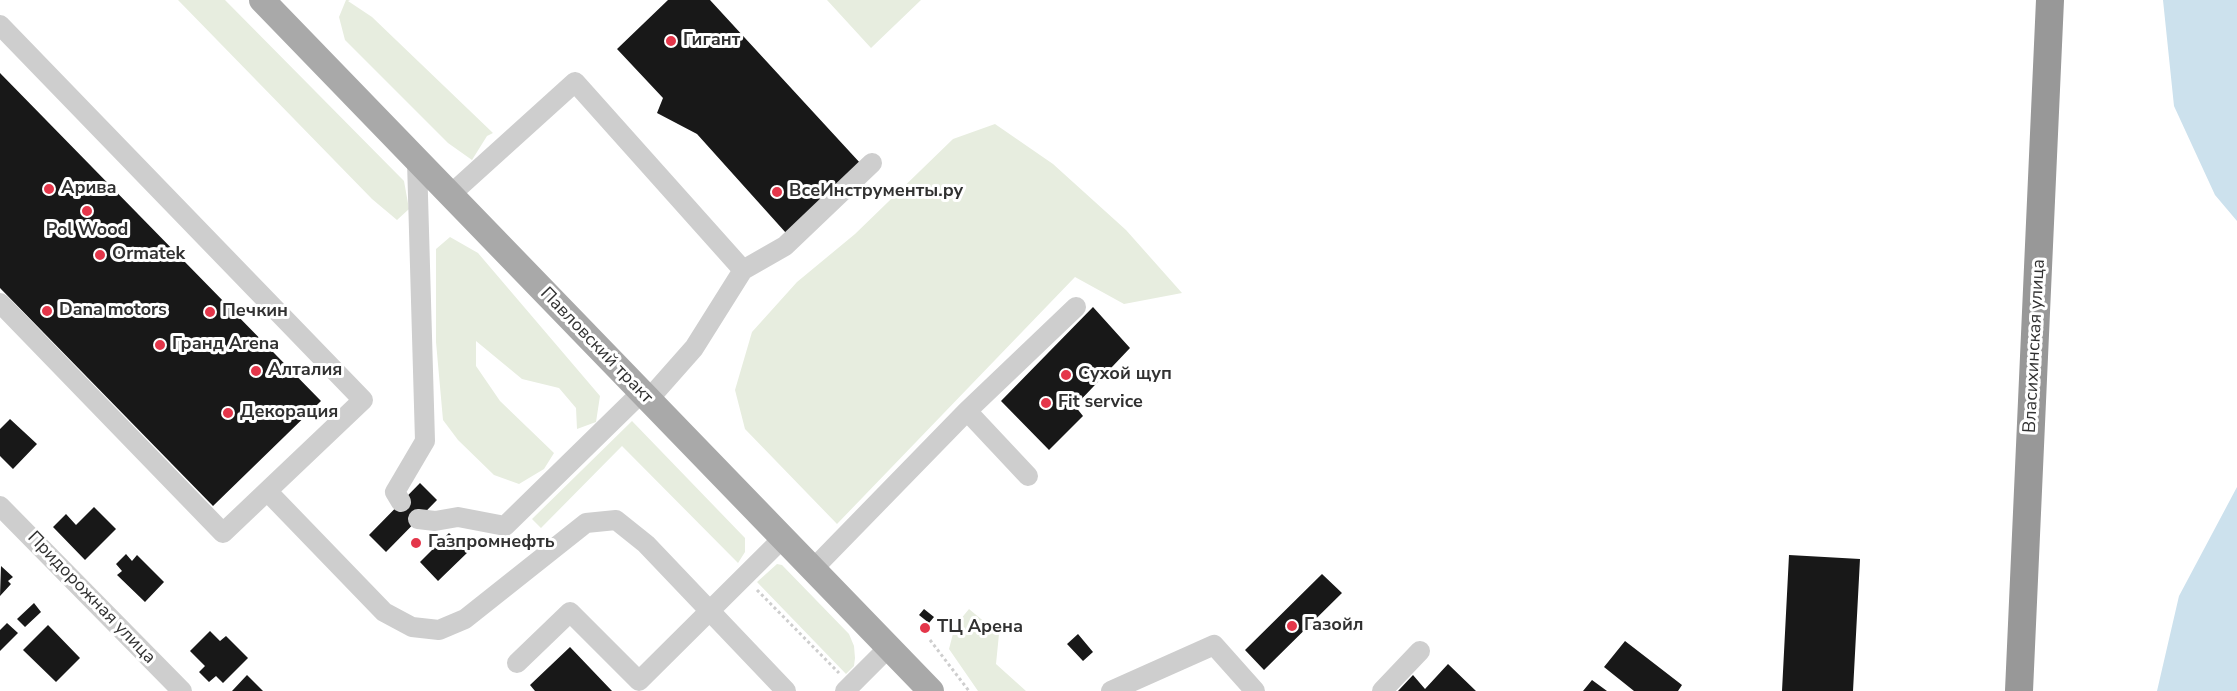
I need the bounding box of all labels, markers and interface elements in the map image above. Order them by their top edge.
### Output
place label: Гигант [683,30,740,52]
marker: Гигант [664,34,678,48]
place label: Арива [61,178,117,200]
place label: ВсеИнструменты.ру [789,181,963,203]
marker: Арива [42,182,56,196]
marker: ВсеИнструменты.ру [770,185,784,199]
marker: Pol Wood [80,204,94,218]
place label: Pol Wood [46,220,128,242]
place label: Ormatek [112,244,185,266]
marker: Ormatek [93,248,107,262]
street label: Власихинская улица [2020,258,2050,434]
street label: Павловский тракт [535,283,657,409]
place label: Dana motors [59,300,167,322]
place label: Печкин [222,301,288,323]
marker: Dana motors [40,304,54,318]
marker: Печкин [203,305,217,319]
place label: Гранд Arena [172,334,279,356]
marker: Гранд Arena [153,338,167,352]
place label: Алталия [268,360,342,382]
marker: Алталия [249,364,263,378]
place label: Сухой щуп [1078,364,1172,386]
marker: Сухой щуп [1059,368,1073,382]
place label: Fit service [1058,392,1143,414]
marker: Fit service [1039,396,1053,410]
place label: Декорация [240,402,338,424]
marker: Декорация [221,406,235,420]
street label: Придорожная улица [22,527,160,669]
place label: Газпромнефть [428,532,555,554]
marker: Газпромнефть [409,536,423,550]
place label: Газойл [1304,615,1364,637]
place label: ТЦ Арена [937,617,1023,639]
marker: Газойл [1285,619,1299,633]
marker: ТЦ Арена [918,621,932,635]

